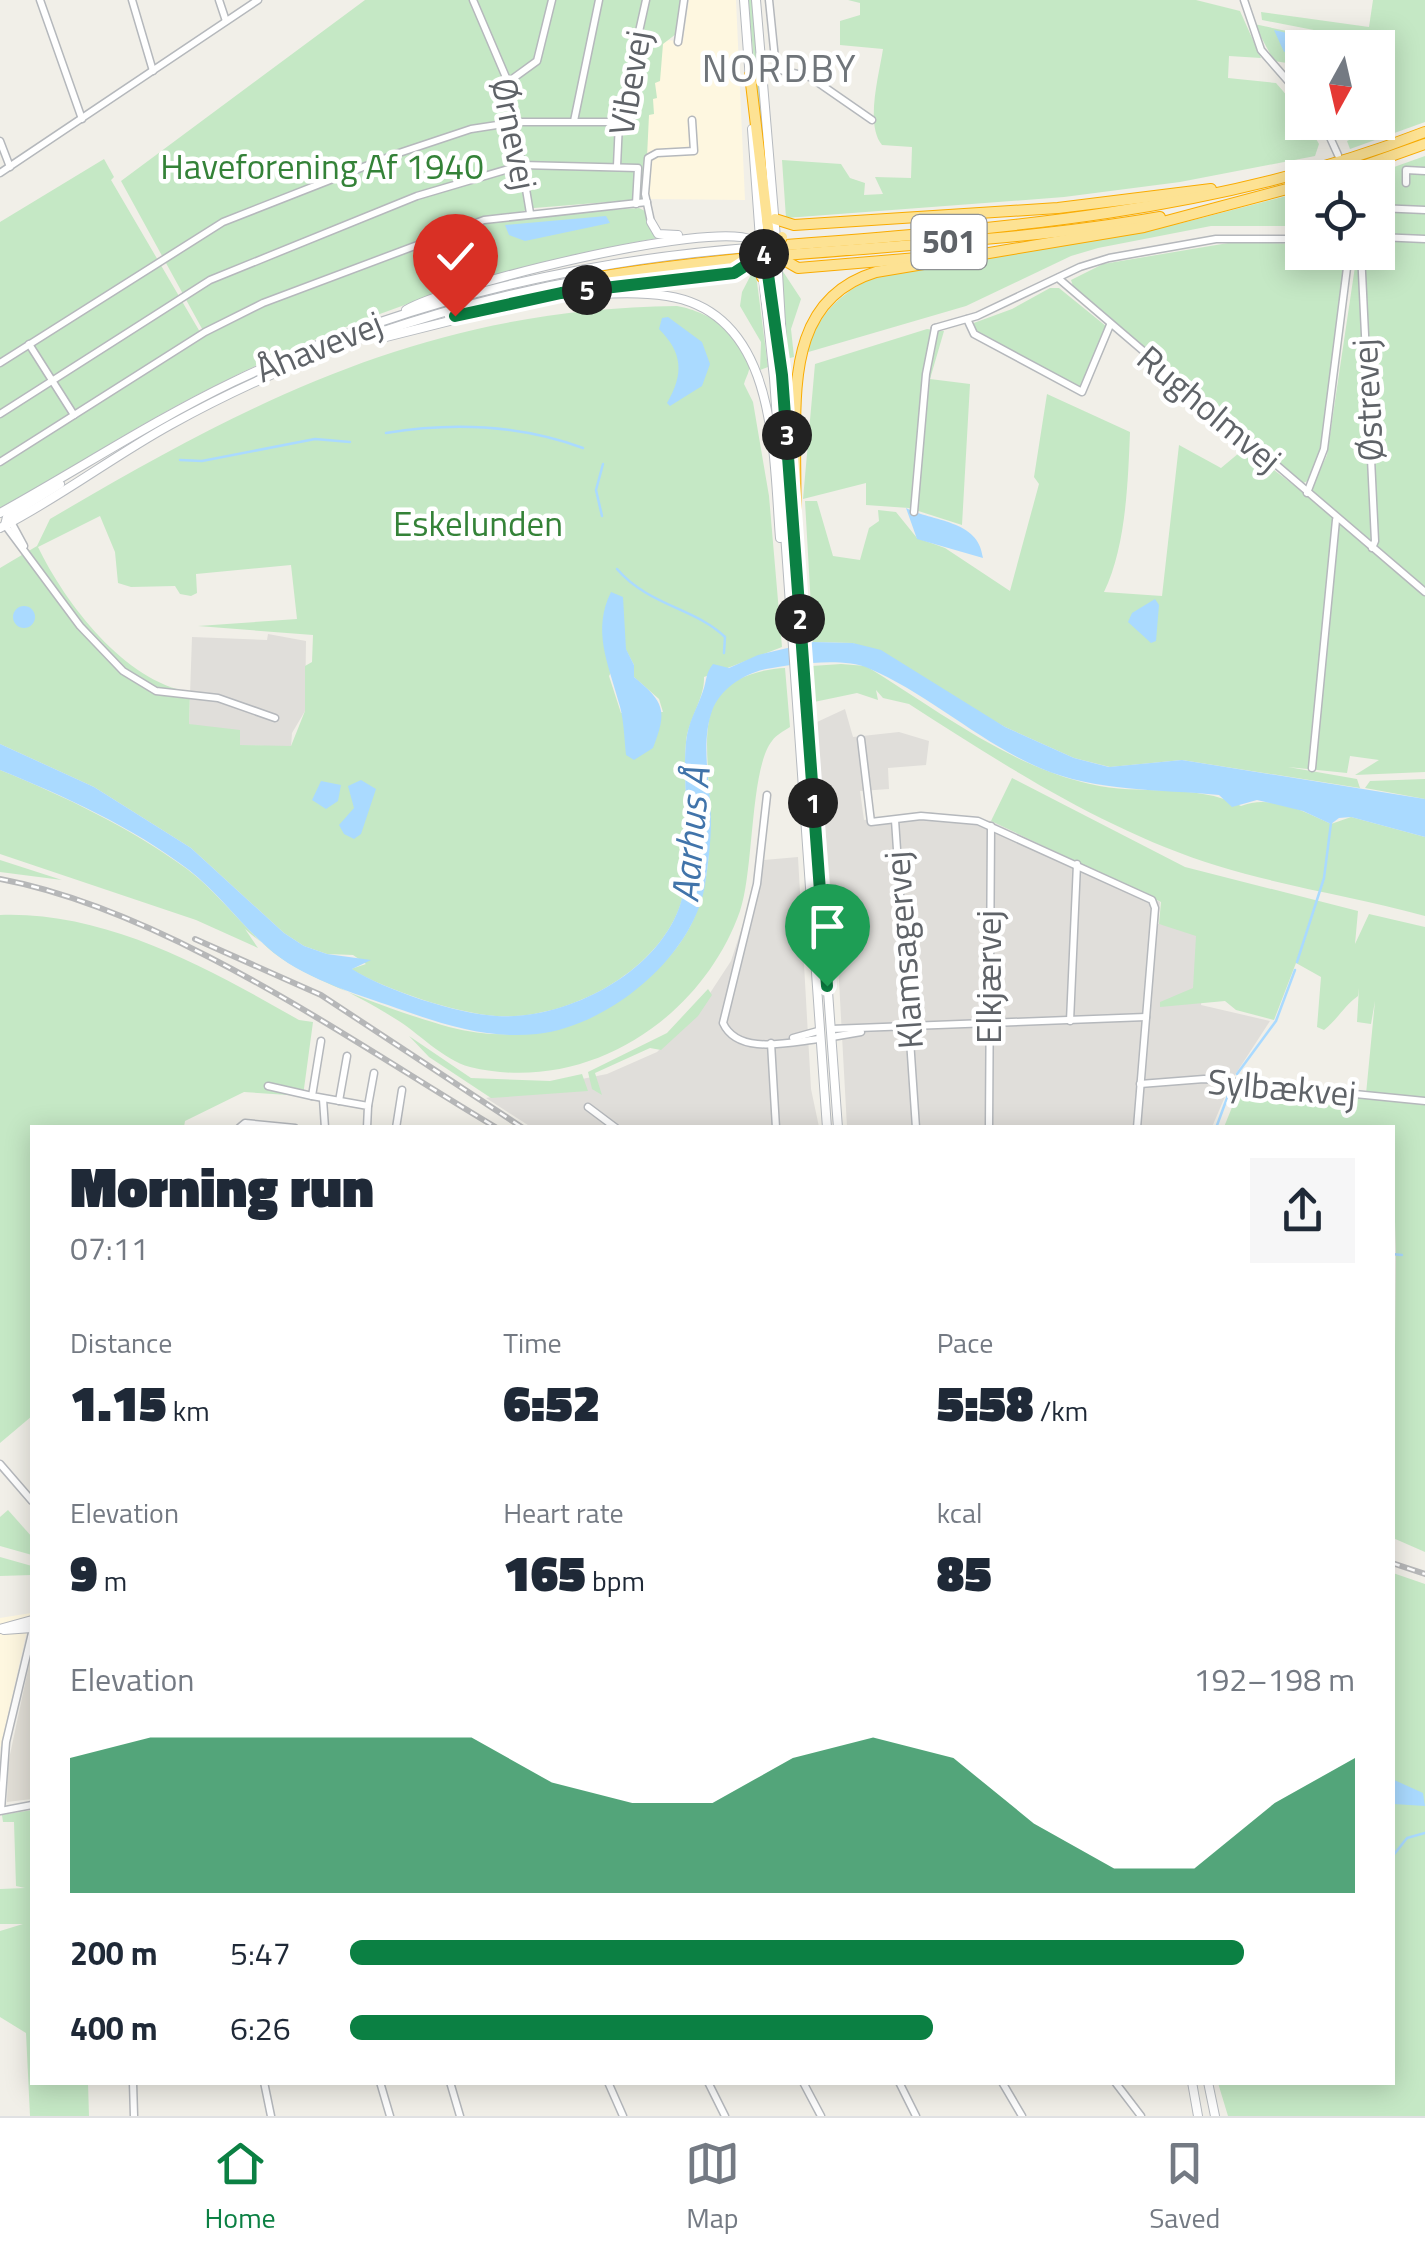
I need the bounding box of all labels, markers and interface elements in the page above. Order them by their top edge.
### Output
street label: Vibevej [593,26,665,140]
north arrow [1285,30,1395,140]
map controls [1285,30,1395,270]
district label: NORDBY [702,39,858,97]
street label: Ørnevej [478,73,552,195]
park label: Haveforening Af 1940 [160,139,484,193]
button: locate [1285,160,1395,270]
pin [413,214,498,317]
road number: 501 [912,215,986,269]
icon: check [428,229,483,284]
pin: 4 [739,229,789,279]
text: 4 [756,232,772,275]
pin: 5 [562,265,612,315]
text: 5 [579,268,595,311]
street label: Åhavevej [247,296,390,396]
street label: Rugholmvej [1126,332,1294,485]
street label: Østrevej [1337,337,1397,463]
pin: 3 [762,410,812,460]
text: 3 [779,413,795,456]
park label: Eskelunden [393,496,563,550]
pin: 2 [775,594,825,644]
text: 2 [792,597,808,640]
water label: Aarhus Å [655,764,725,905]
pin: 1 [788,778,838,828]
text: 1 [805,781,821,824]
street label: Klamsagervej [869,849,937,1051]
pin [785,884,870,987]
icon: arrive [800,899,855,954]
street label: Elkjærvej [961,910,1015,1044]
street label: Sylbækvej [1206,1054,1359,1120]
text: Morning run [70,1145,374,1228]
button: share [1250,1158,1355,1263]
text: 07:11 [70,1224,149,1272]
text: Distance [70,1321,172,1364]
text: Time [503,1321,562,1364]
text: Pace [937,1321,993,1364]
text: 1.15 [70,1364,167,1440]
text: 6:52 [503,1364,600,1440]
text: 5:58 [937,1364,1034,1440]
text: km [167,1389,210,1432]
text: /km [1034,1389,1088,1432]
text: Elevation [70,1491,179,1534]
text: Heart rate [503,1491,624,1534]
text: kcal [937,1491,982,1534]
text: 9 [70,1534,98,1610]
text: 165 [503,1534,586,1610]
text: 85 [937,1534,992,1610]
text: m [98,1559,127,1602]
text: bpm [586,1559,645,1602]
text: Elevation [70,1655,194,1703]
text: 192–198 m [1193,1655,1355,1703]
text: 200 m [70,1929,158,1977]
text: 5:47 [230,1929,291,1977]
text: 400 m [70,2004,158,2052]
text: 6:26 [230,2004,291,2052]
tab: Home [205,2136,276,2239]
tab: Map [685,2136,740,2239]
tab: Saved [1149,2136,1220,2239]

